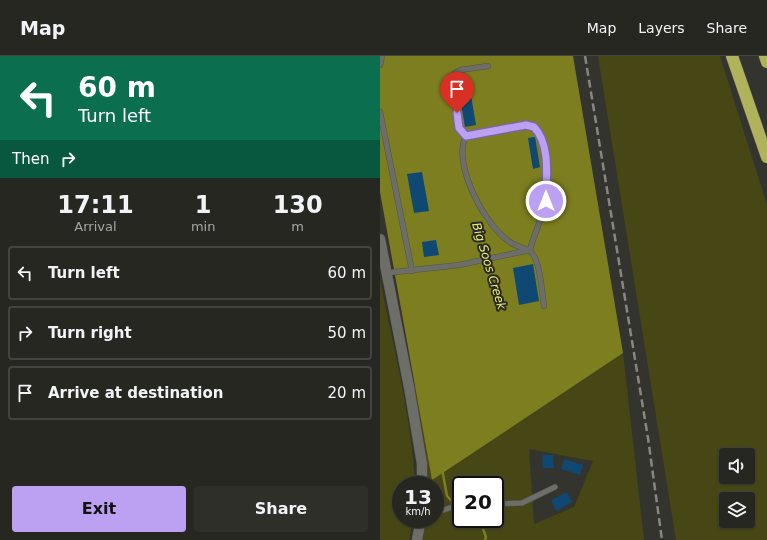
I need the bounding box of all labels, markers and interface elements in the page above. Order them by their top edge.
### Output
text: Map [20,17,65,39]
text: Map [587,20,616,36]
text: Layers [638,20,685,36]
text: Share [707,20,747,36]
text: 60 m [78,71,156,104]
icon: left [12,72,64,124]
pin [440,72,474,113]
icon: arrive [446,78,468,100]
text: Turn left [78,105,151,126]
icon: right [57,148,79,170]
text: Then [12,150,49,168]
position arrow [525,180,567,222]
text: 17:11 [57,191,134,219]
text: 1 [195,191,211,219]
text: 130 [273,191,323,219]
text: Arrival [74,219,117,234]
text: min [191,219,215,234]
text: m [291,219,304,234]
water label: Big Soos Creek [469,221,509,312]
icon: left [14,262,36,284]
text: Turn left [48,264,120,282]
text: 60 m [328,264,366,282]
icon: right [14,322,36,344]
text: Turn right [48,324,132,342]
text: 50 m [328,324,366,342]
icon: arrive [14,382,36,404]
text: Arrive at destination [48,384,223,402]
text: 20 m [328,384,366,402]
map controls [719,448,755,528]
button: sound [719,448,755,484]
speed limit sign: 20 [452,476,504,528]
text: 13 [404,485,432,509]
button: Exit [12,486,186,532]
button: Share [194,486,368,532]
button: layers [719,492,755,528]
text: km/h [405,506,431,517]

